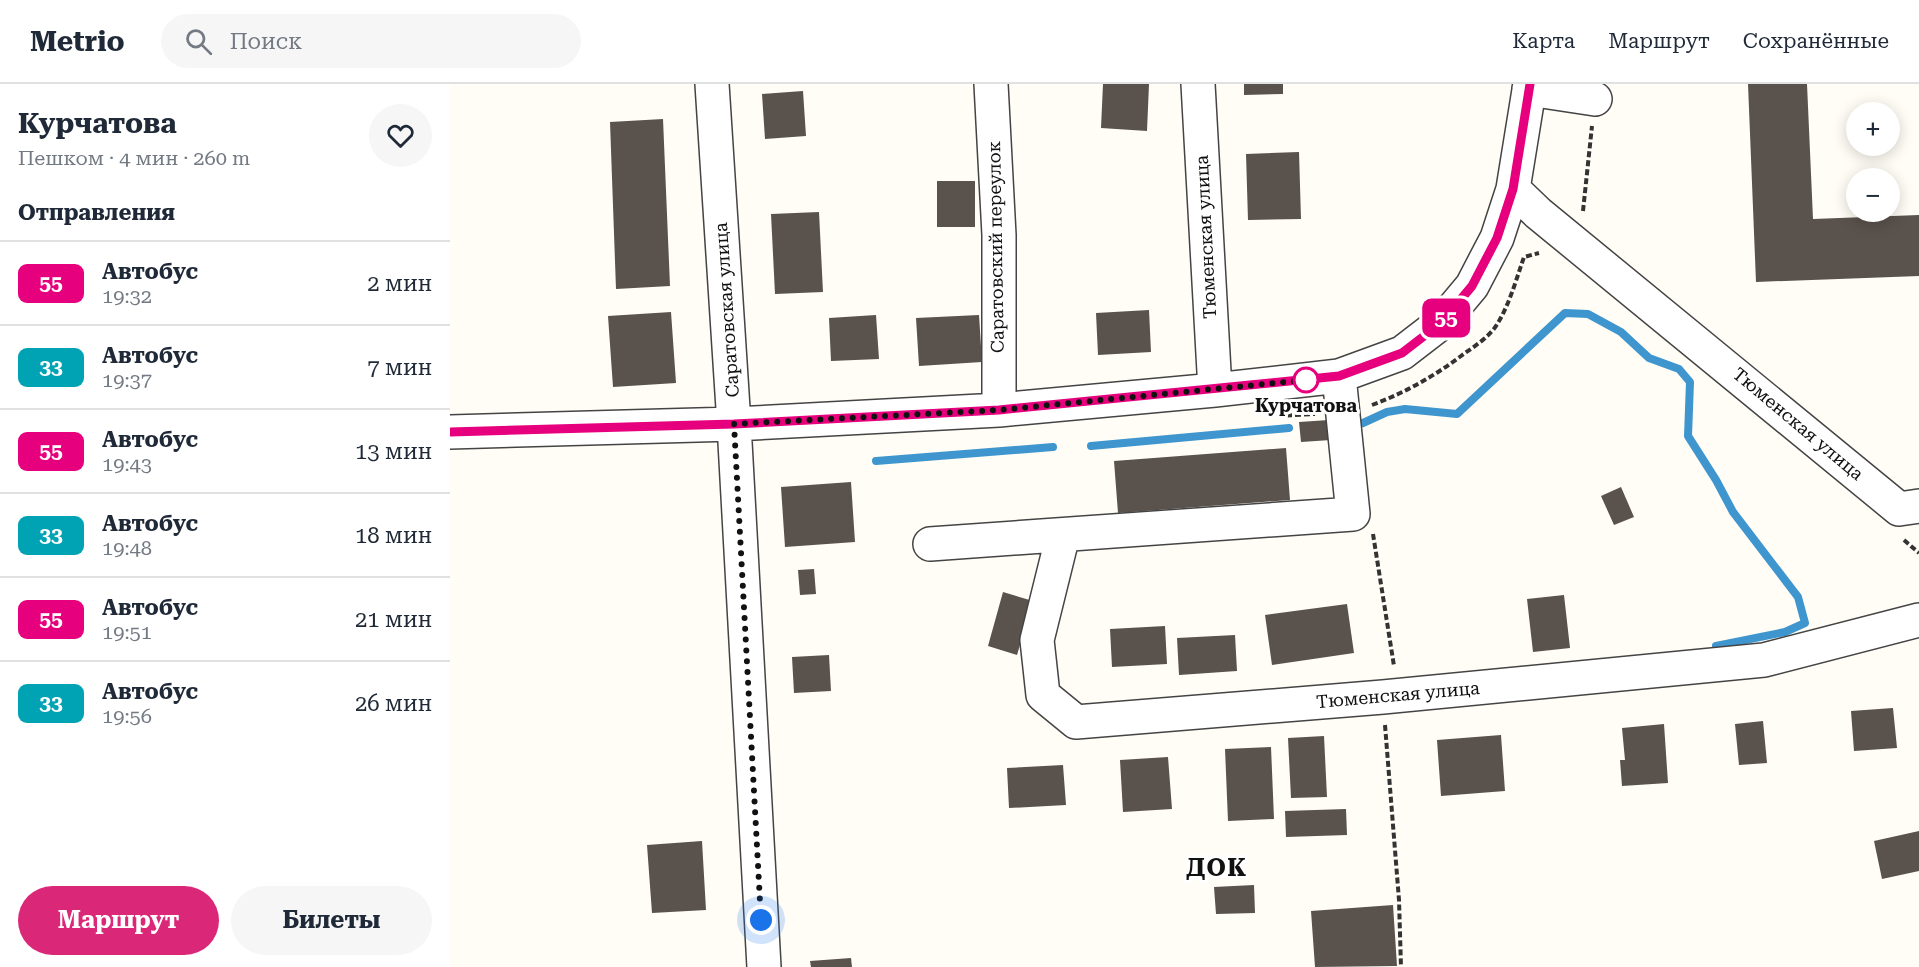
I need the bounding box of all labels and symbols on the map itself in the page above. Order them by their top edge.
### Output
street label: Саратовский переулок [983,141,1008,353]
street label: Тюменская улица [1191,154,1220,319]
street label: Саратовская улица [710,222,743,398]
line badge: 55 [1419,298,1473,338]
street label: Тюменская улица [1729,363,1868,485]
marker: Курчатова [1293,367,1319,393]
place label: Курчатова [1255,395,1357,416]
street label: Тюменская улица [1315,677,1481,712]
district label: ДОК [1186,854,1248,882]
your location [746,905,776,935]

